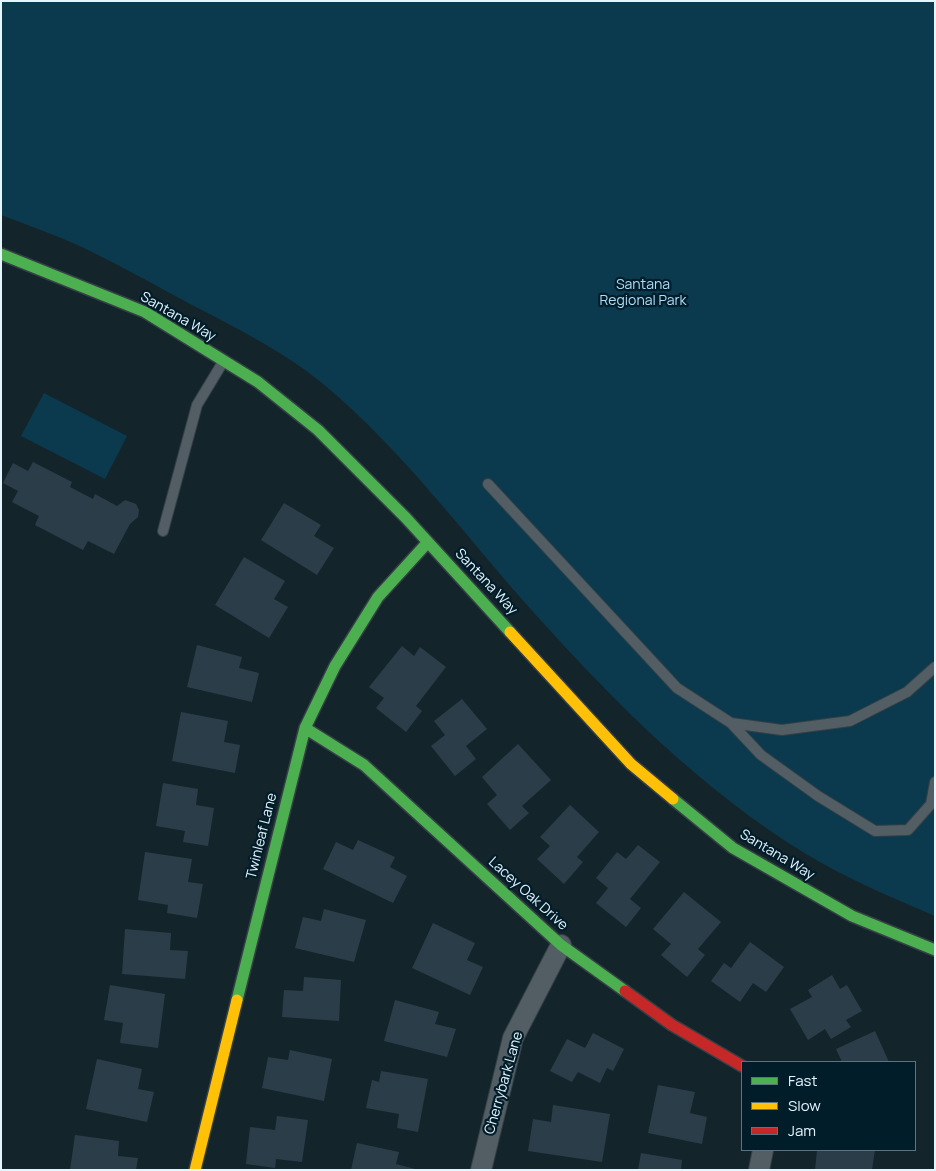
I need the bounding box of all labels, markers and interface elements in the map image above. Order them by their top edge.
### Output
park label: Santana Regional Park [600,277,686,310]
street label: Santana Way [137,289,219,345]
street label: Santana Way [451,545,521,619]
street label: Twinleaf Lane [243,791,281,881]
street label: Santana Way [737,826,817,884]
street label: Lacey Oak Drive [485,854,571,934]
street label: Cherrybark Lane [481,1030,527,1136]
legend [741,1061,916,1151]
text: Fast [788,1070,817,1091]
text: Slow [788,1095,821,1116]
text: Jam [788,1120,816,1141]

